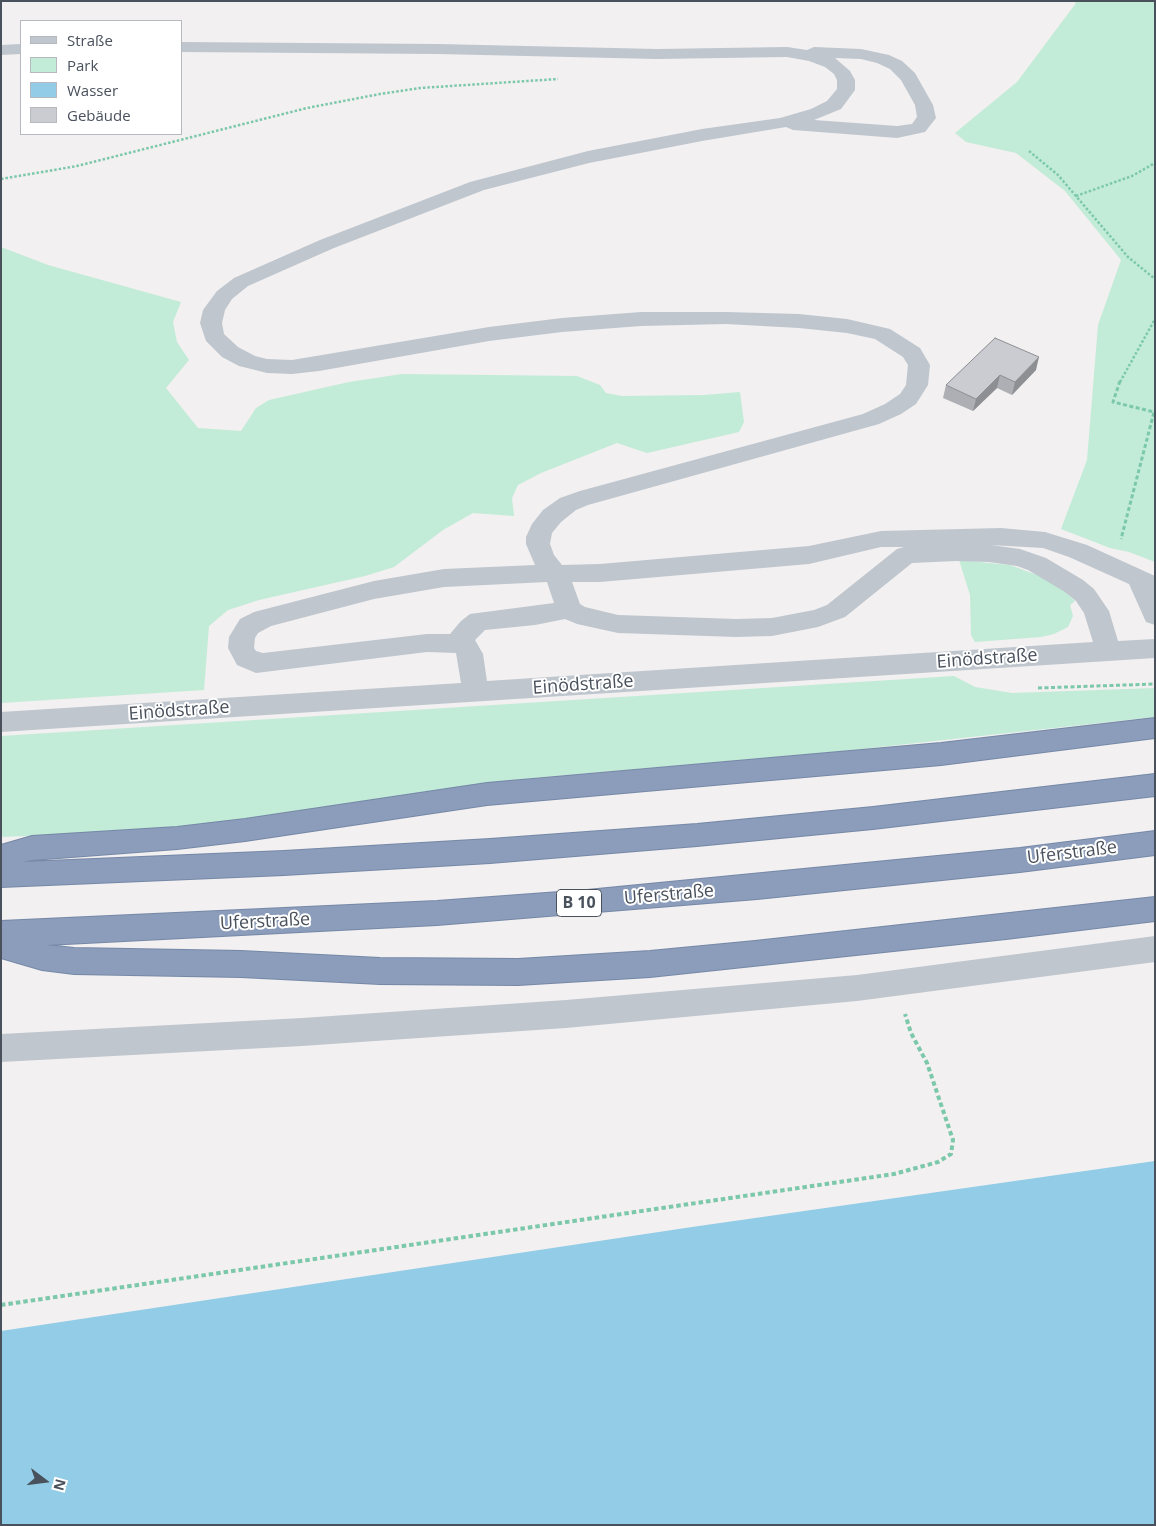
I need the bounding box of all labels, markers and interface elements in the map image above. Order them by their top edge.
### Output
legend [20,20,182,135]
text: Straße [67,30,113,50]
text: Park [67,55,98,75]
text: Wasser [67,80,118,100]
text: Gebäude [67,105,131,125]
street label: Einödstraße [936,645,1038,673]
street label: Einödstraße [532,671,634,699]
street label: Einödstraße [128,697,230,725]
street label: Uferstraße [1026,837,1118,869]
street label: Uferstraße [623,880,715,910]
road number: B 10 [556,890,602,916]
street label: Uferstraße [219,909,311,935]
north arrow [20,1456,70,1506]
text: N [49,1477,71,1493]

